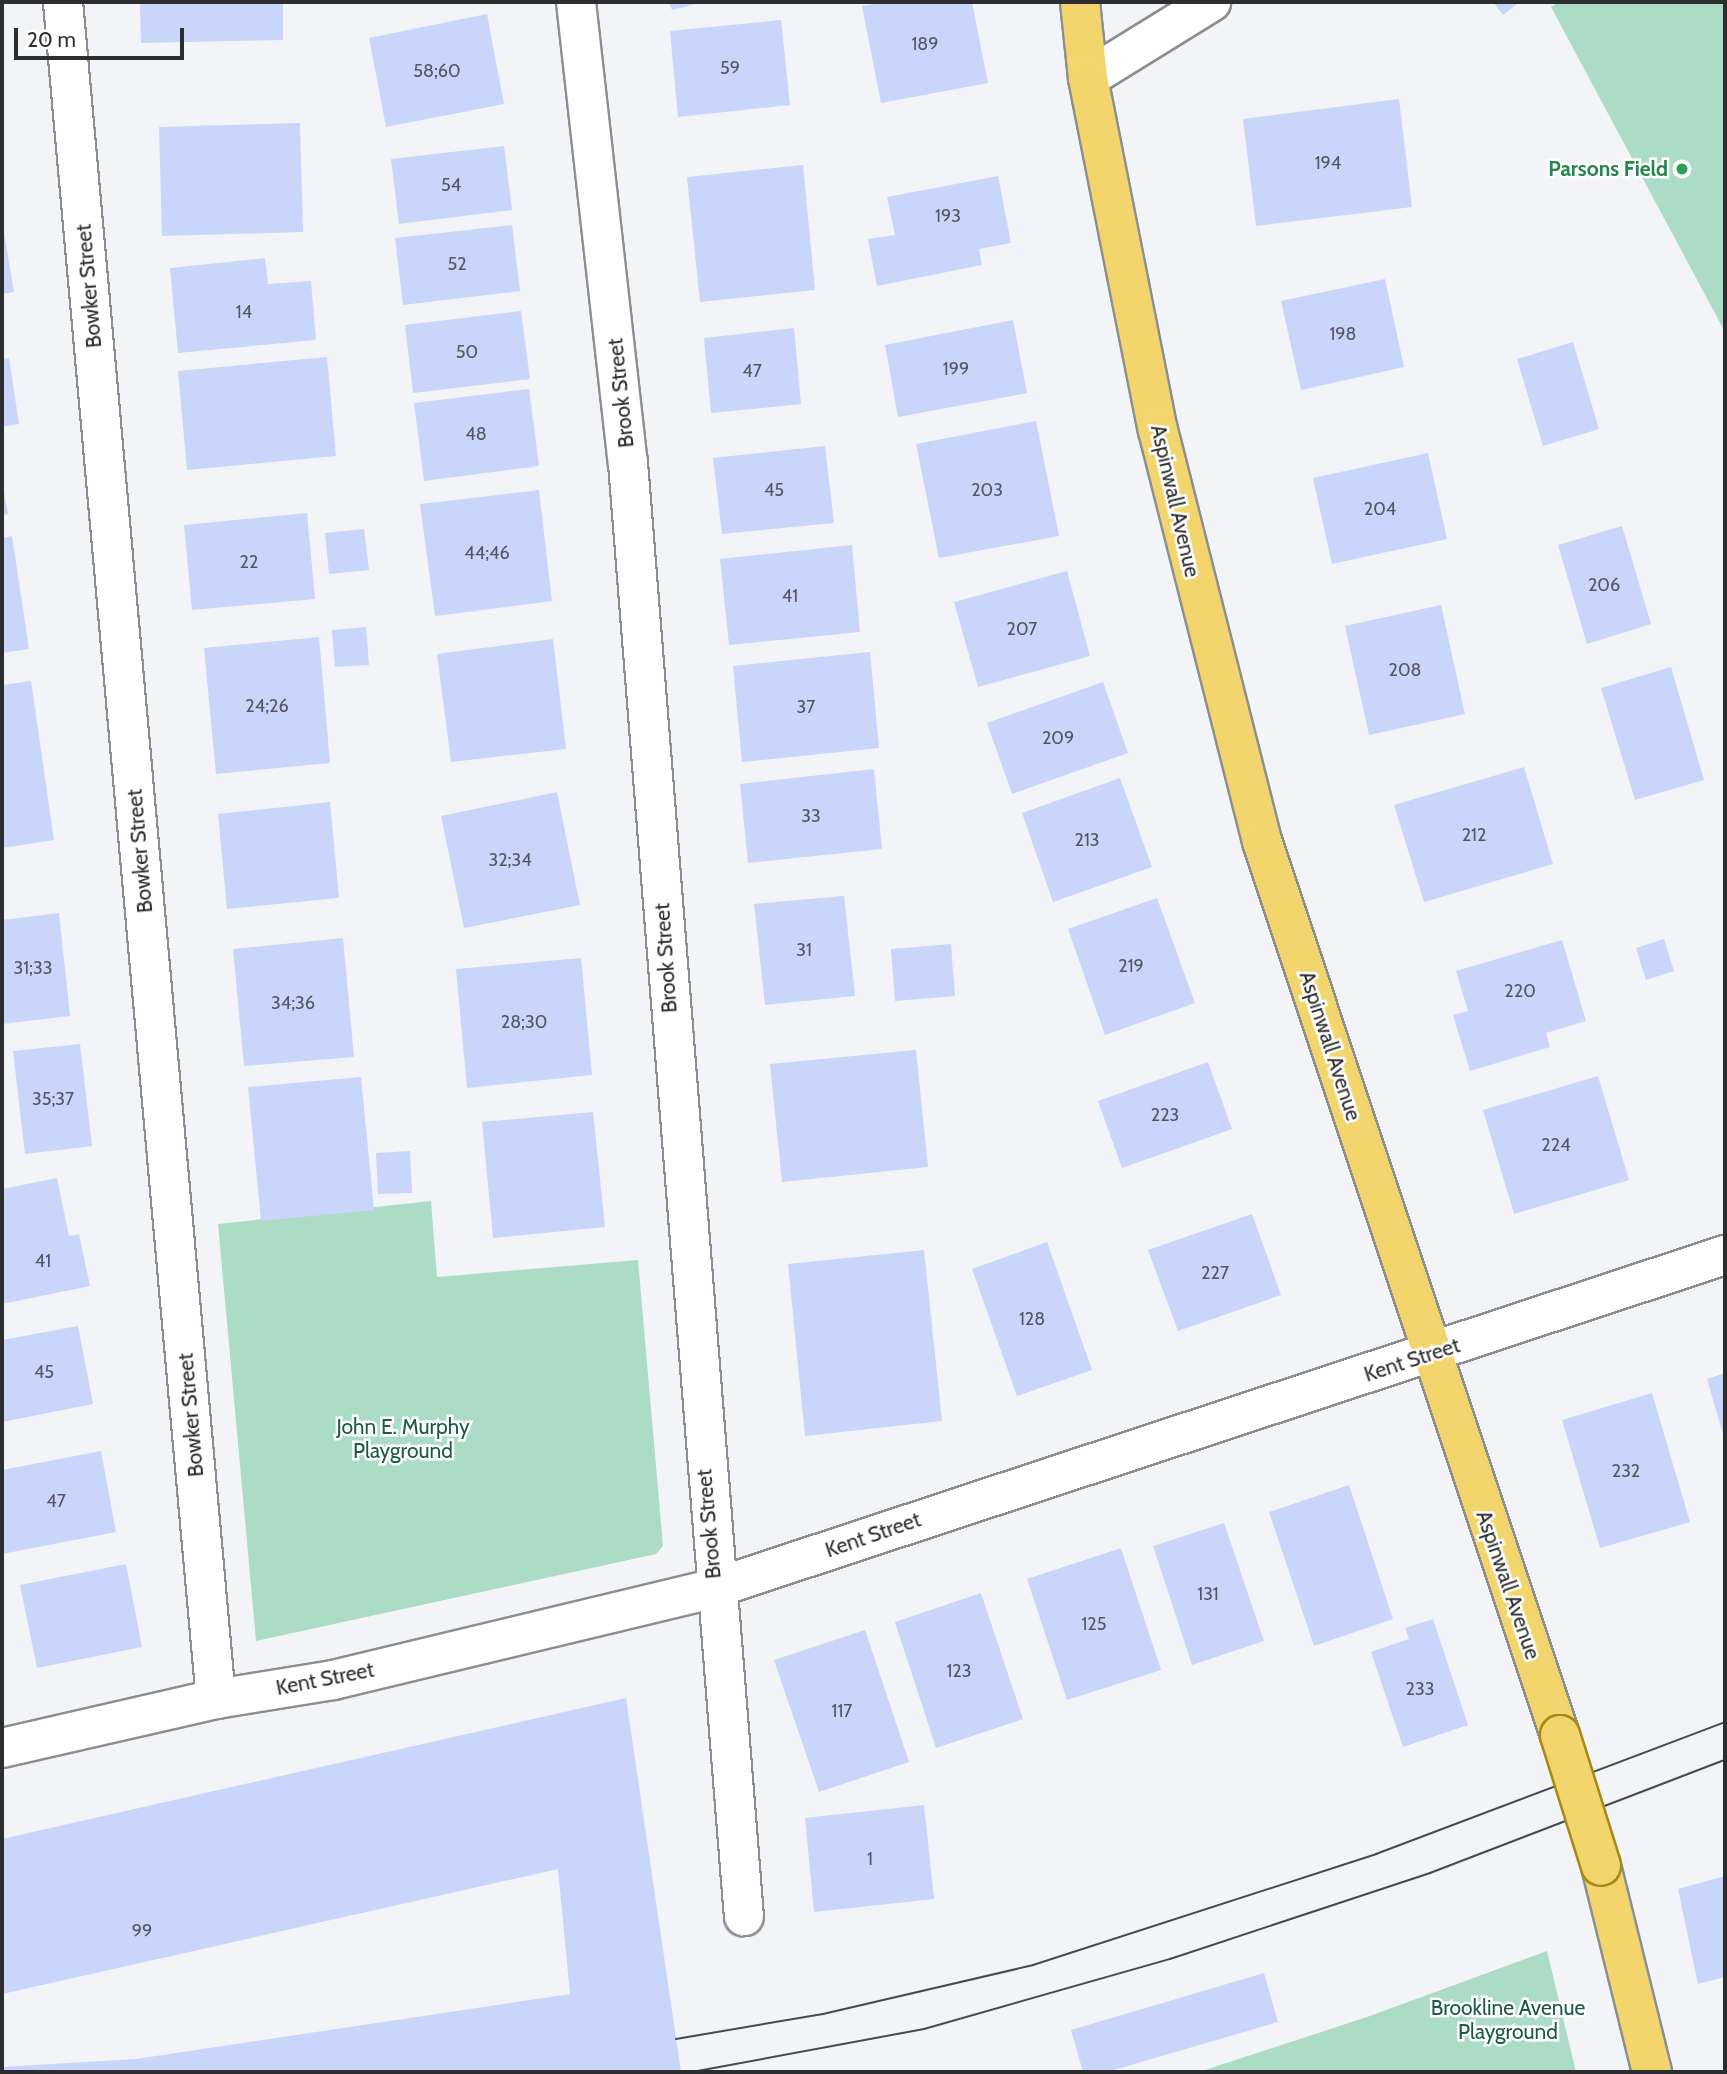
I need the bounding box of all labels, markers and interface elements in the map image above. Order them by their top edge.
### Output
scale bar [18,14,187,58]
text: 20 m [27,27,76,52]
house number: 189 [912,33,938,55]
house number: 59 [720,57,740,79]
house number: 58;60 [413,60,461,82]
house number: 194 [1315,152,1341,174]
place label: Parsons Field [1548,156,1668,182]
marker: Parsons Field [1674,161,1690,177]
house number: 54 [441,174,461,196]
house number: 193 [935,205,961,227]
street label: Bowker Street [71,223,107,349]
house number: 52 [447,253,467,275]
house number: 14 [236,301,252,323]
house number: 198 [1330,323,1356,345]
street label: Brook Street [603,337,639,449]
house number: 50 [456,341,478,363]
house number: 199 [943,358,969,380]
house number: 47 [742,360,762,382]
street label: Aspinwall Avenue [1145,422,1205,580]
house number: 48 [465,423,487,445]
house number: 45 [764,479,784,501]
house number: 203 [971,479,1003,501]
house number: 204 [1364,498,1396,520]
house number: 44;46 [464,542,510,564]
house number: 22 [240,551,258,573]
house number: 206 [1588,574,1620,596]
house number: 41 [782,585,798,607]
house number: 207 [1007,618,1037,640]
house number: 208 [1389,659,1421,681]
house number: 24;26 [245,695,289,717]
house number: 37 [797,696,815,718]
house number: 209 [1042,727,1074,749]
street label: Bowker Street [122,788,158,914]
house number: 33 [801,805,821,827]
house number: 212 [1462,824,1486,846]
house number: 213 [1074,829,1100,851]
house number: 32;34 [488,849,532,871]
street label: Brook Street [650,902,682,1014]
house number: 31 [796,939,812,961]
house number: 219 [1118,955,1144,977]
house number: 31;33 [14,957,52,979]
street label: Aspinwall Avenue [1294,968,1366,1124]
house number: 220 [1504,980,1536,1002]
house number: 34;36 [271,992,315,1014]
house number: 28;30 [501,1011,547,1033]
house number: 35;37 [32,1088,74,1110]
house number: 223 [1151,1104,1179,1126]
house number: 224 [1541,1134,1571,1156]
house number: 41 [35,1250,51,1272]
house number: 227 [1201,1262,1229,1284]
house number: 128 [1019,1308,1045,1330]
street label: Kent Street [1361,1333,1463,1387]
street label: Bowker Street [173,1352,209,1478]
house number: 45 [34,1361,54,1383]
park label: John E. Murphy Playground [336,1414,470,1464]
house number: 232 [1612,1460,1640,1482]
street label: Brook Street [692,1468,726,1580]
house number: 47 [46,1490,66,1512]
street label: Kent Street [822,1507,924,1563]
street label: Aspinwall Avenue [1471,1507,1545,1663]
house number: 131 [1197,1583,1219,1605]
house number: 125 [1081,1613,1107,1635]
street label: Kent Street [274,1657,376,1701]
house number: 123 [946,1660,972,1682]
house number: 233 [1406,1678,1434,1700]
house number: 117 [832,1700,852,1722]
house number: 1 [867,1848,873,1870]
house number: 99 [132,1920,152,1942]
park label: Brookline Avenue Playground [1431,1995,1585,2045]

